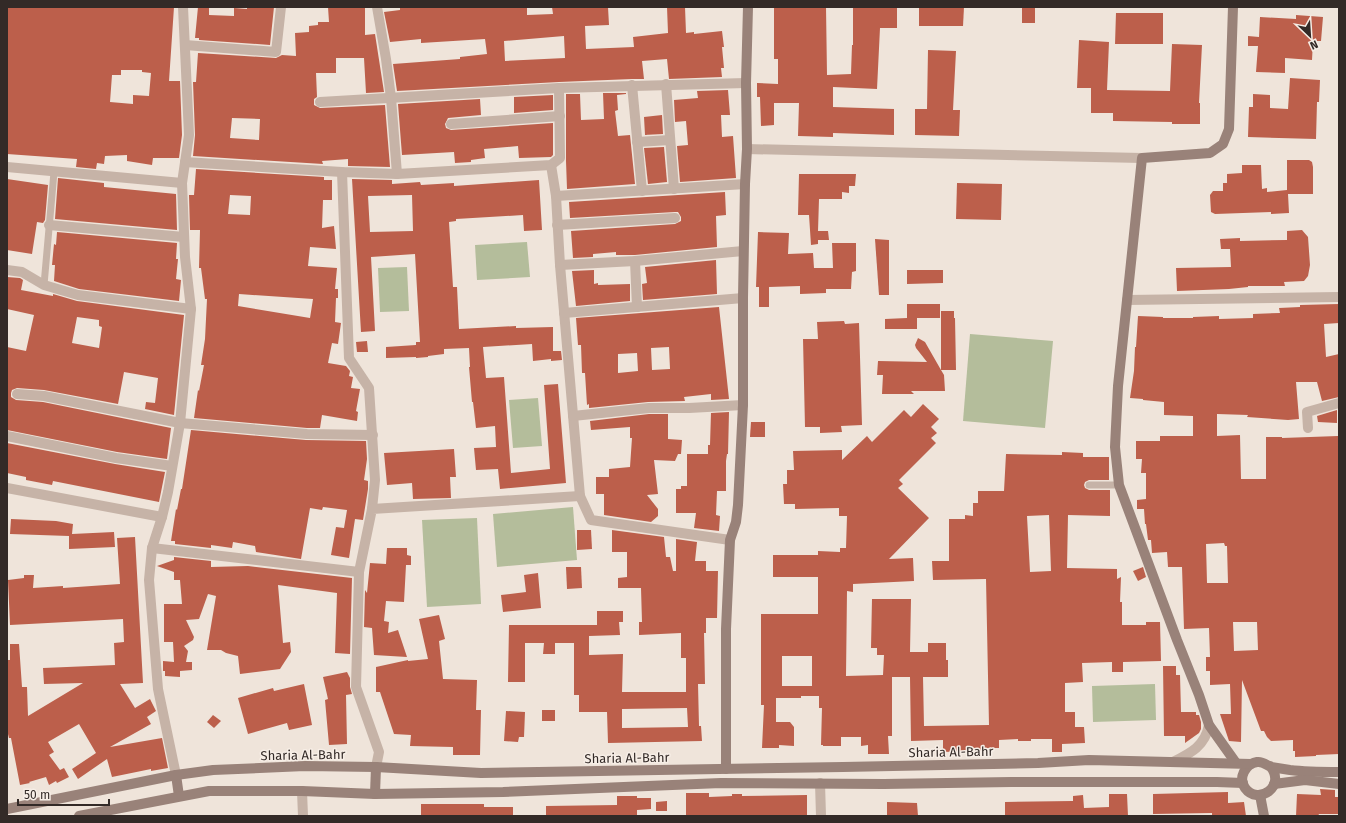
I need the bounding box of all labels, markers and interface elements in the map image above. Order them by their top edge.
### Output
north arrow [1290,16,1330,56]
text: N [1308,37,1320,52]
street label: Sharia Al-Bahr [908,744,994,760]
street label: Sharia Al-Bahr [260,747,346,763]
street label: Sharia Al-Bahr [584,750,670,766]
scale bar [18,781,109,807]
text: 50 m [24,788,50,802]

